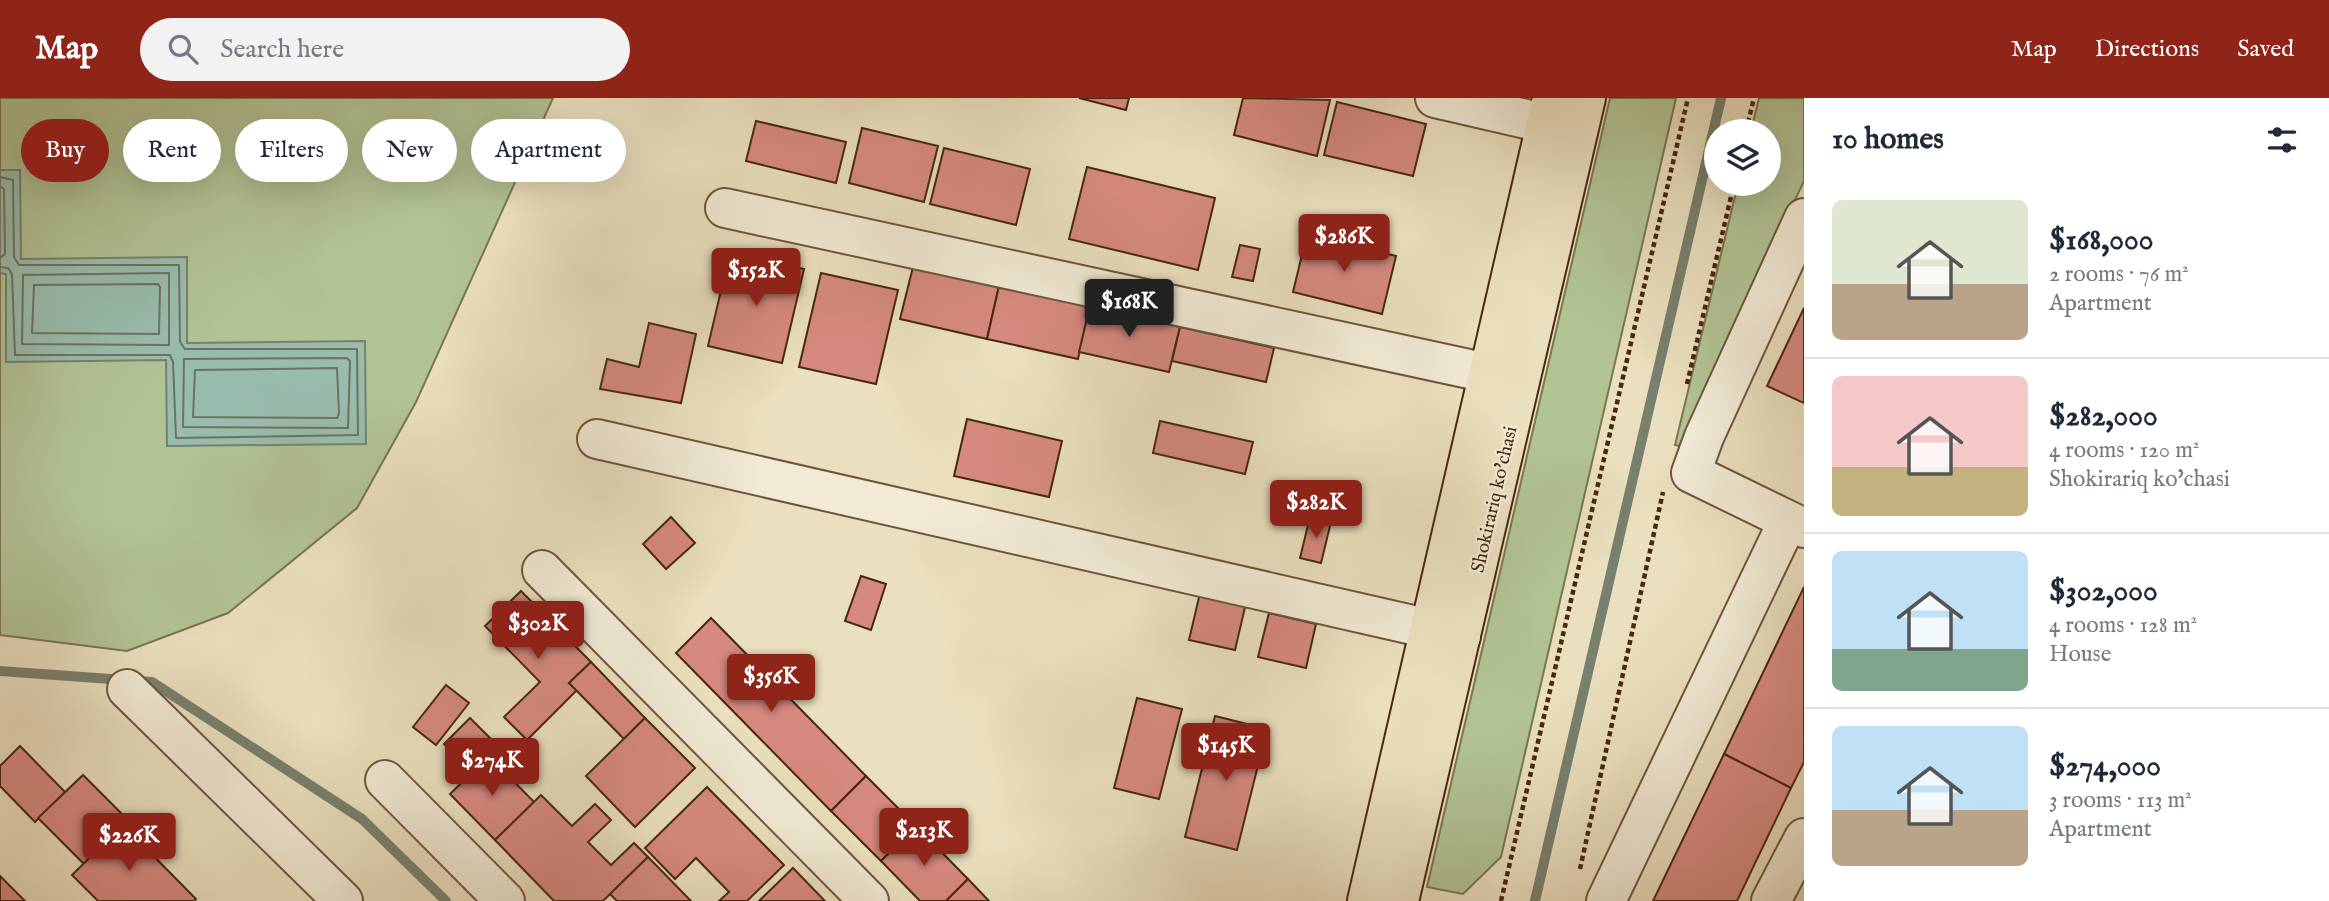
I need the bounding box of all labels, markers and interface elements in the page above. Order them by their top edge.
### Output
search box [140,18,630,81]
text: Map [35,28,98,70]
icon: search [164,30,202,68]
text: Search here [220,33,344,66]
text: Map [2011,34,2057,65]
text: Directions [2095,34,2199,65]
text: Saved [2237,34,2294,65]
chip: Buy [21,119,109,182]
chip: Rent [123,119,221,182]
chip: Filters [235,119,348,182]
chip: New [362,119,457,182]
chip: Apartment [471,119,626,182]
map controls [1704,119,1781,196]
button: layers [1704,119,1781,196]
text: 10 homes [1832,121,1944,159]
icon: filters [2263,121,2301,159]
pin: $286K [1295,214,1393,274]
text: $286K [1315,222,1373,251]
text: $168,000 [2049,222,2153,260]
icon: home [1888,228,1972,312]
pin: $152K [707,248,805,308]
text: $152K [728,256,784,285]
text: 2 rooms · 76 m² [2049,260,2189,289]
pin: $168K [1080,280,1178,339]
text: $168K [1101,287,1157,316]
text: Apartment [2049,289,2152,318]
text: $282,000 [2049,398,2158,436]
icon: home [1888,404,1972,488]
street label: Shokirariq ko'chasi [1466,424,1523,575]
text: 4 rooms · 120 m² [2049,436,2199,465]
text: Shokirariq ko'chasi [2049,465,2230,494]
pin: $282K [1267,480,1365,540]
text: $282K [1286,488,1346,517]
text: $302,000 [2049,573,2158,611]
icon: home [1888,579,1972,663]
pin: $302K [489,602,587,661]
text: $302K [508,609,568,638]
text: 4 rooms · 128 m² [2049,611,2197,640]
text: House [2049,640,2111,669]
pin: $356K [722,654,820,714]
text: $356K [743,662,799,691]
pin: $145K [1177,724,1275,783]
text: $145K [1197,731,1255,760]
pin: $274K [443,738,541,798]
text: $274K [461,746,523,775]
text: $274,000 [2049,748,2161,786]
icon: home [1888,754,1972,838]
text: 3 rooms · 113 m² [2049,786,2192,815]
pin: $213K [875,808,973,868]
pin: $226K [80,814,178,873]
text: Apartment [2049,815,2152,844]
text: $213K [895,816,953,845]
text: $226K [99,821,159,850]

